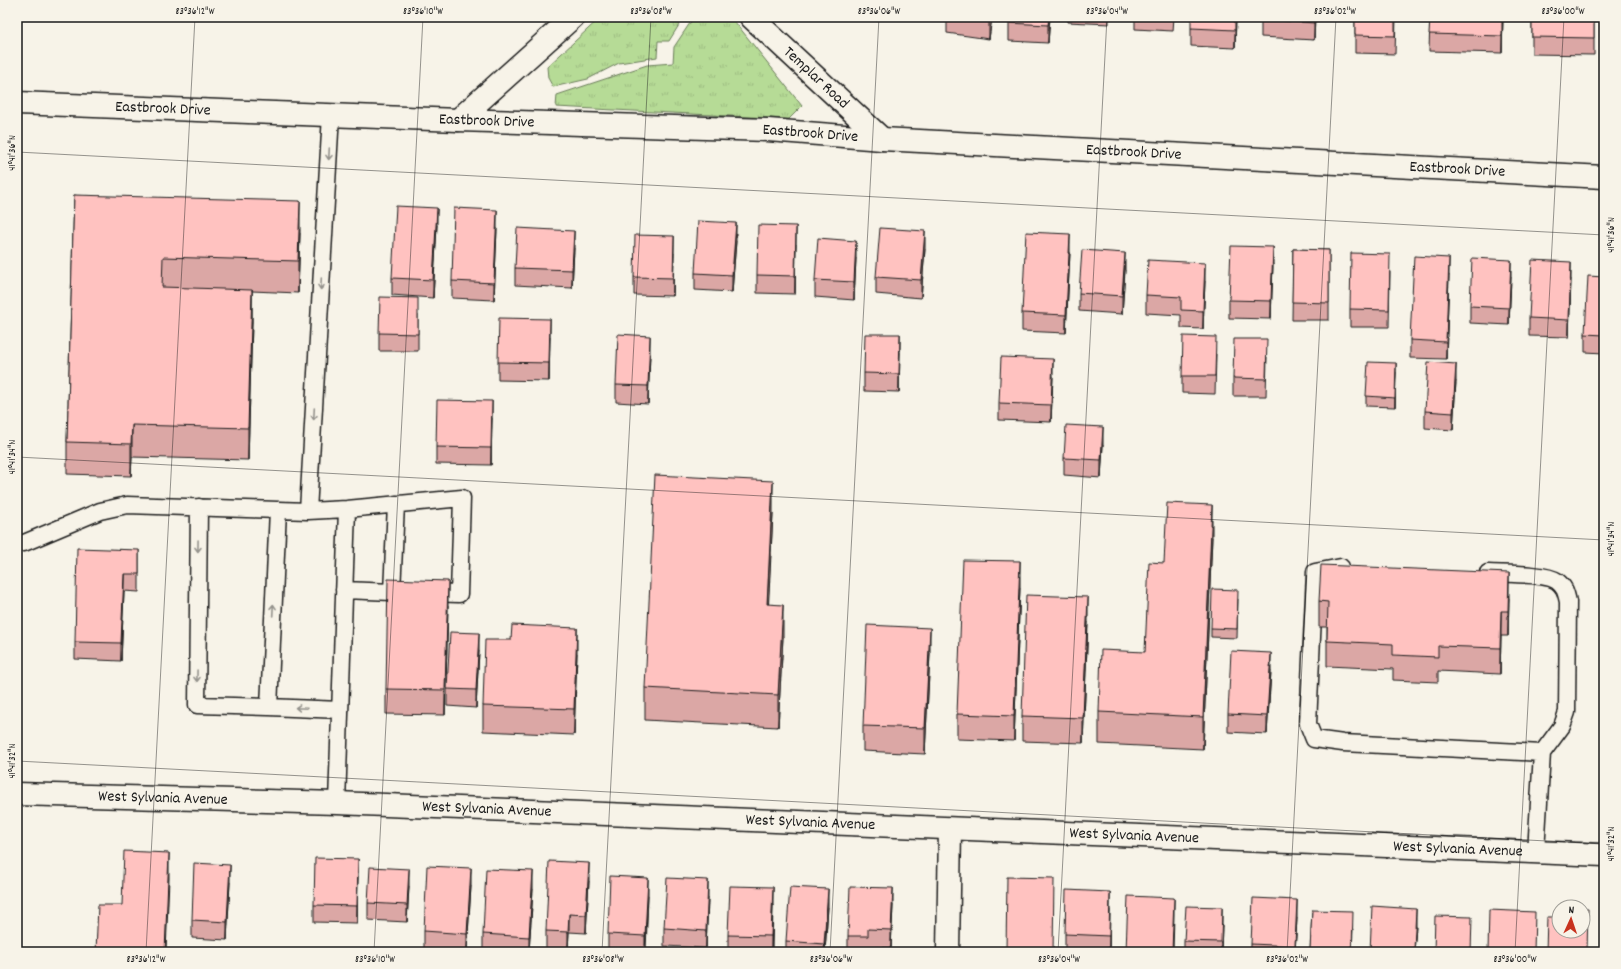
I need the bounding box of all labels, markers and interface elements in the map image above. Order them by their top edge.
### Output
text: 83°36'12"W [176,5,215,19]
text: 83°36'10"W [403,5,443,19]
text: 83°36'08"W [630,5,672,19]
text: 83°36'06"W [858,5,901,19]
text: 83°36'04"W [1086,5,1128,19]
text: 83°36'02"W [1314,5,1356,19]
text: 83°36'00"W [1541,5,1585,19]
street label: Templar Road [778,41,854,114]
street label: Eastbrook Drive [115,95,211,122]
street label: Eastbrook Drive [438,108,535,134]
street label: Eastbrook Drive [762,118,859,149]
text: 41°41'36"N [6,135,20,171]
street label: Eastbrook Drive [1085,138,1182,166]
one-way arrow [325,147,332,160]
street label: Eastbrook Drive [1409,155,1506,183]
text: 41°41'36"N [1605,217,1619,253]
one-way arrow [318,277,325,290]
one-way arrow [310,407,317,420]
text: 41°41'34"N [6,439,20,474]
text: 41°41'34"N [1605,521,1619,556]
one-way arrow [194,539,202,552]
one-way arrow [270,604,277,617]
one-way arrow [193,669,201,682]
one-way arrow [295,705,308,712]
text: 41°41'32"N [6,743,20,779]
street label: West Sylvania Avenue [98,785,228,811]
street label: West Sylvania Avenue [422,795,552,823]
street label: West Sylvania Avenue [745,808,876,837]
street label: West Sylvania Avenue [1069,822,1199,850]
text: 41°41'32"N [1605,826,1619,862]
street label: West Sylvania Avenue [1393,835,1523,863]
north arrow [1551,899,1591,939]
text: N [1568,903,1575,919]
text: 83°36'12"W [127,953,166,967]
text: 83°36'10"W [355,953,395,967]
text: 83°36'08"W [582,953,624,967]
text: 83°36'06"W [810,953,853,967]
text: 83°36'04"W [1038,953,1080,967]
text: 83°36'02"W [1266,953,1308,967]
text: 83°36'00"W [1493,953,1537,967]

